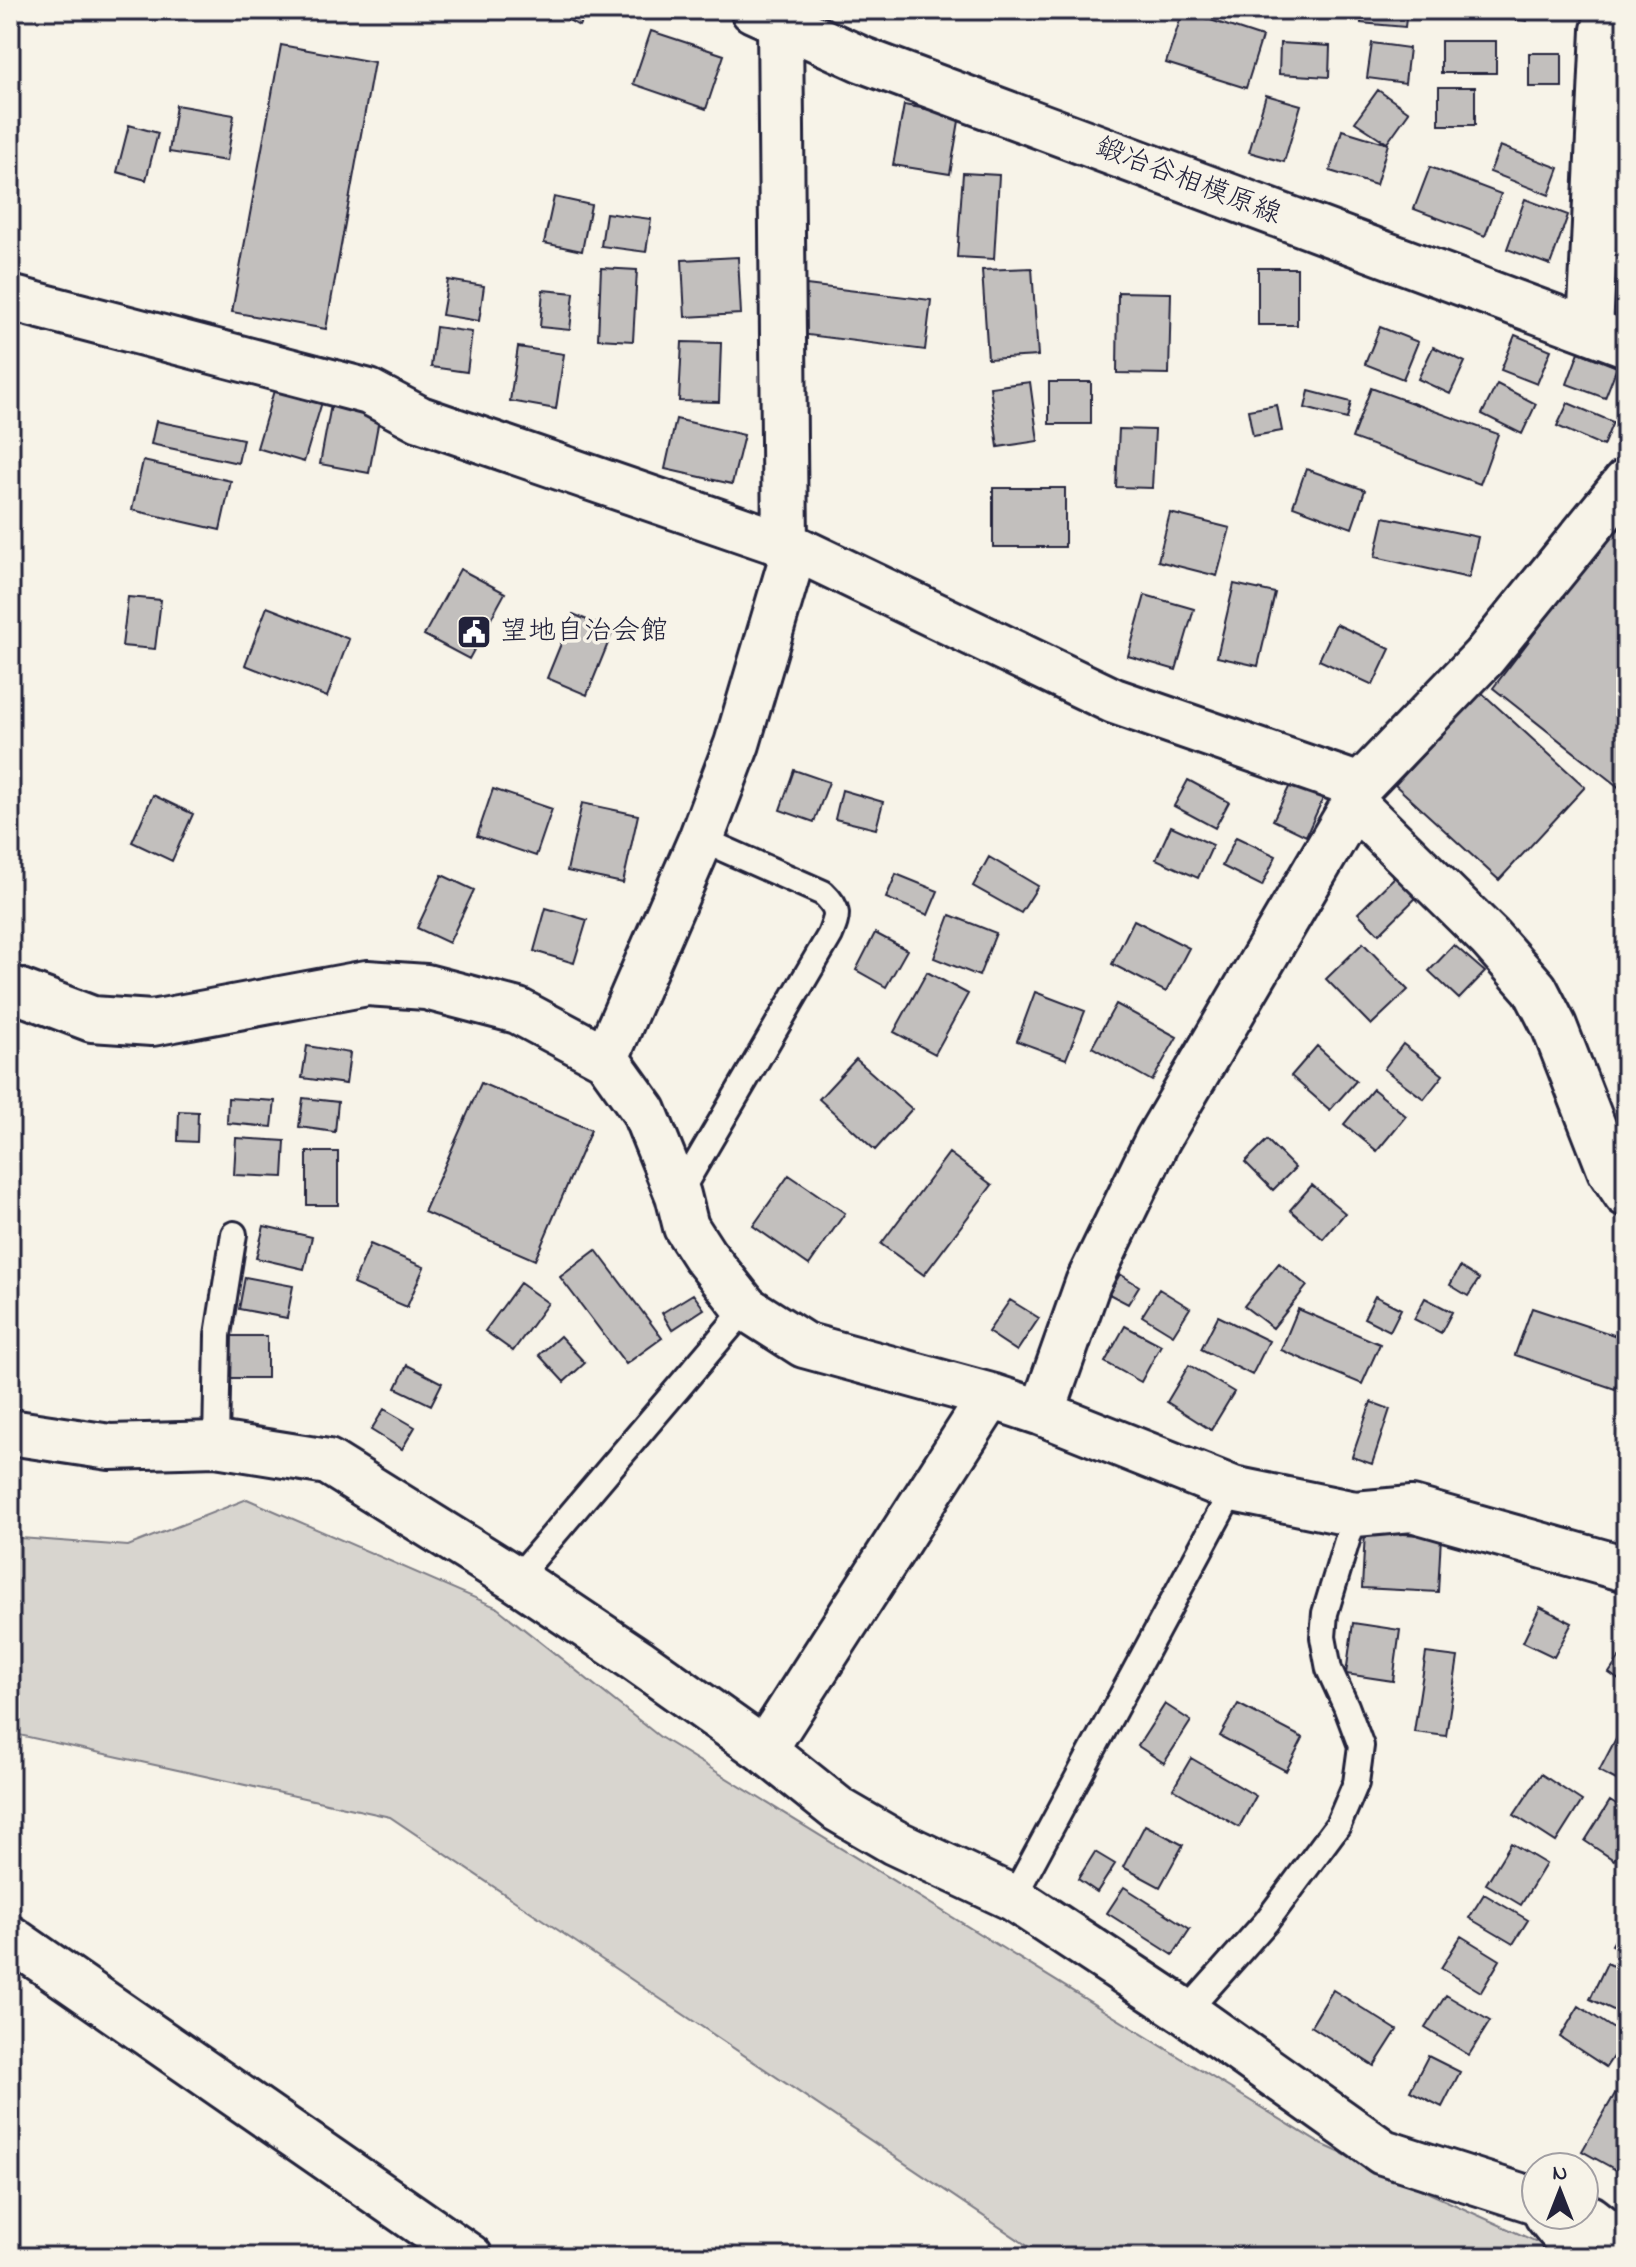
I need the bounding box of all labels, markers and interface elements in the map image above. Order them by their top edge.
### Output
street label: 鍛冶谷相模原線 [1089,128,1287,236]
place label: 望地自治会館 [500,612,668,653]
public building icon: 望地自治会館 [455,613,493,651]
north arrow [1520,2151,1600,2231]
text: N [1553,2158,1567,2190]

